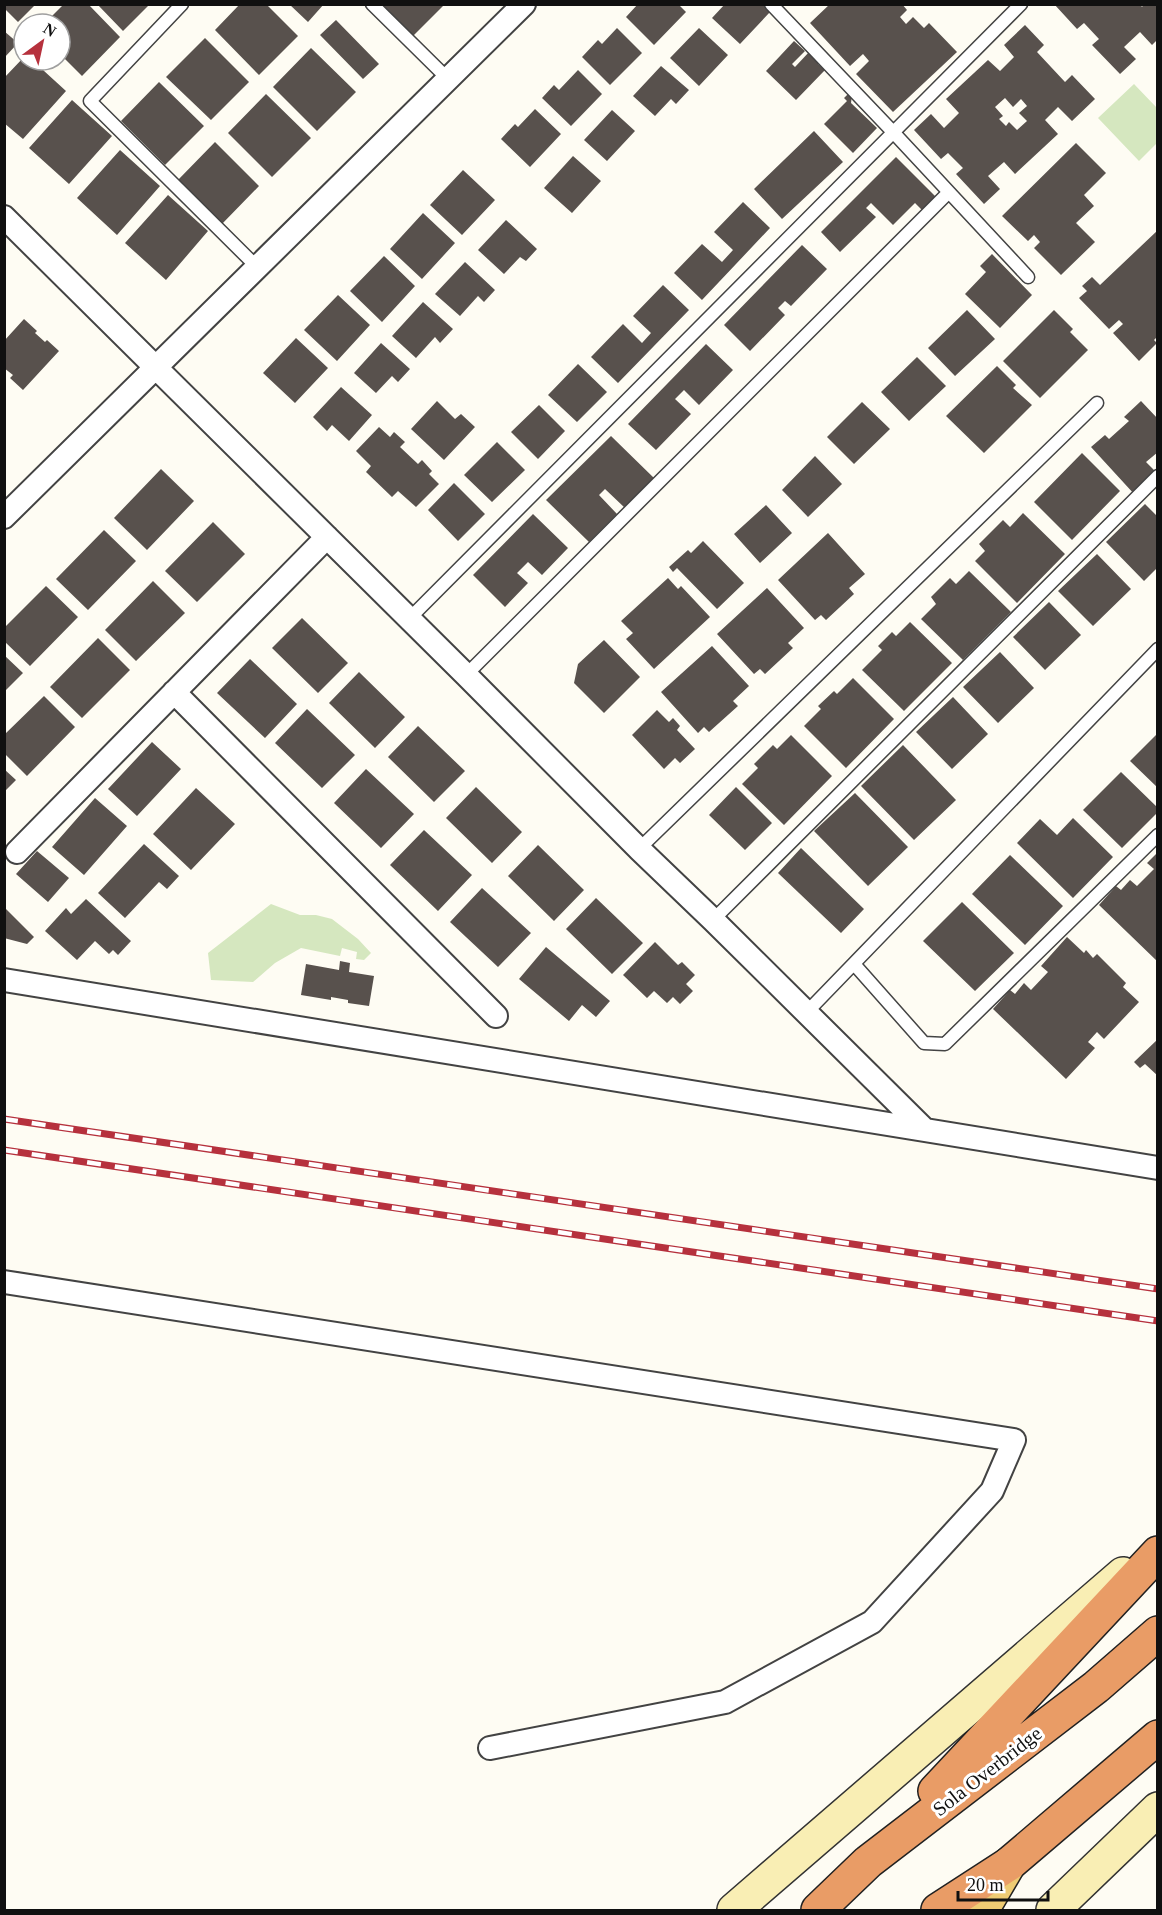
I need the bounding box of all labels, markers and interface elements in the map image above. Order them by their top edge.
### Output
north arrow [12,12,72,72]
text: N [40,20,60,40]
street label: Sola Overbridge [928,1722,1046,1821]
scale bar [958,1864,1048,1902]
text: 20 m [967,1875,1004,1895]

